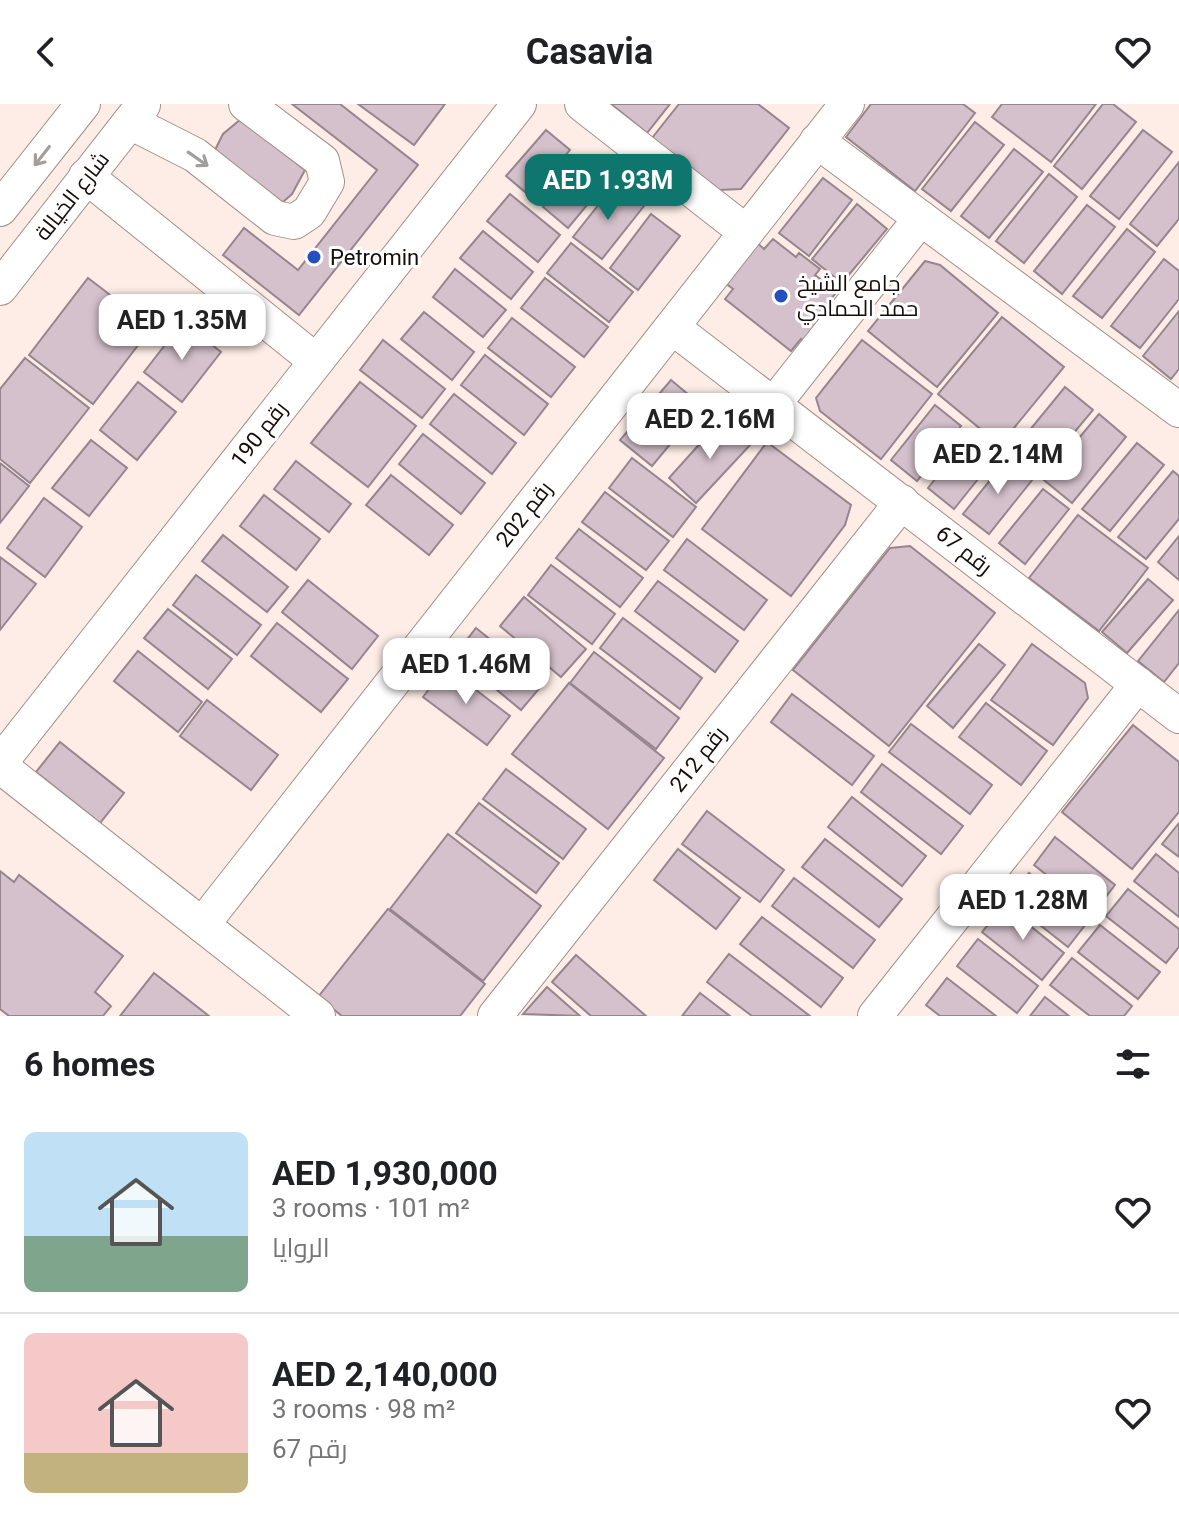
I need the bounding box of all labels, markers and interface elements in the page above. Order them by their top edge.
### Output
icon: back [24,30,68,74]
icon: heart [1111,30,1155,74]
text: Casavia [526,31,653,73]
one-way arrow [33,145,50,166]
street label: شارع الخيالة [30,147,116,246]
one-way arrow [187,150,209,167]
pin: AED 1.93M [516,154,700,222]
text: AED 1.93M [543,165,673,195]
place label: Petromin [330,245,419,270]
marker: Petromin [305,248,323,266]
place label: جامع الشيخ حمد الحمادي [797,271,918,325]
marker: جامع الشيخ حمد الحمادي [772,287,790,305]
pin: AED 1.35M [90,294,274,362]
text: AED 1.35M [117,305,247,335]
pin: AED 2.16M [618,393,802,461]
street label: رقم 190 [226,396,295,474]
text: AED 2.16M [645,404,775,434]
pin: AED 2.14M [906,428,1090,496]
text: AED 2.14M [933,439,1063,469]
street label: رقم 202 [491,476,560,554]
street label: رقم 67 [929,520,997,582]
pin: AED 1.46M [374,638,558,706]
text: AED 1.46M [401,649,531,679]
street label: رقم 212 [665,721,734,799]
pin: AED 1.28M [931,874,1115,942]
text: AED 1.28M [958,885,1088,915]
icon: filters [1111,1042,1155,1086]
text: 6 homes [24,1044,155,1084]
text: AED 1,930,000 [272,1153,498,1193]
icon: home [88,1164,184,1260]
icon: heart [1111,1190,1155,1234]
text: 3 rooms · 101 m² [272,1193,470,1223]
text: الروايا [272,1233,330,1263]
text: AED 2,140,000 [272,1354,498,1394]
icon: home [88,1365,184,1461]
icon: heart [1111,1391,1155,1435]
text: 3 rooms · 98 m² [272,1394,455,1424]
text: رقم 67 [272,1434,347,1464]

